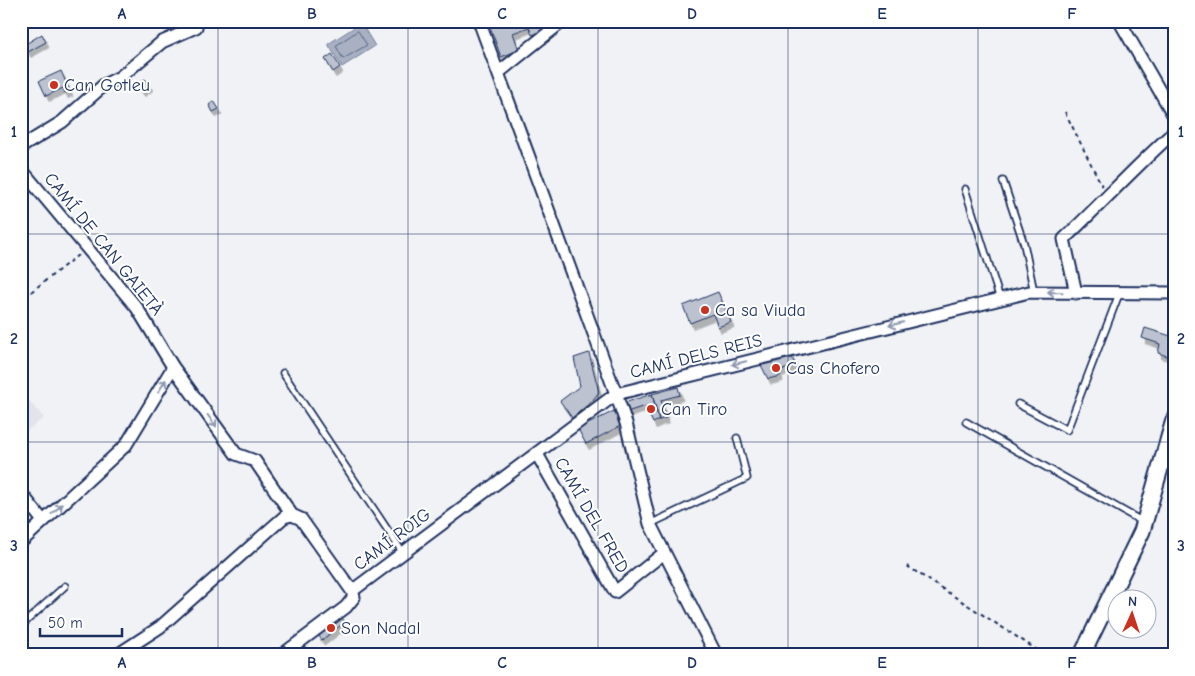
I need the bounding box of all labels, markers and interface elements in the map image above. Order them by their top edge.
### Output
text: A [118,5,127,23]
text: B [307,5,317,23]
text: C [497,5,507,23]
text: D [687,5,697,23]
text: E [877,5,887,23]
text: F [1067,5,1077,23]
place label: Can Gotleu [64,75,150,96]
marker: Can Gotleu [48,79,60,91]
text: 1 [11,123,17,141]
text: 1 [1178,123,1184,141]
street label: CAMÍ DE CAN GAIETÀ [40,168,168,320]
one-way arrow [1047,287,1064,297]
place label: Ca sa Viuda [715,300,806,321]
marker: Ca sa Viuda [699,304,711,316]
one-way arrow [889,320,905,329]
street label: CAMÍ DELS REIS [628,329,764,383]
text: 2 [10,330,18,348]
text: 2 [1177,330,1185,348]
place label: Cas Chofero [786,358,880,379]
one-way arrow [731,359,747,368]
marker: Cas Chofero [770,362,782,374]
one-way arrow [157,380,167,394]
place label: Can Tiro [661,399,727,420]
marker: Can Tiro [645,403,657,415]
one-way arrow [207,413,217,427]
street label: CAMÍ DEL FRED [550,453,634,577]
one-way arrow [50,503,63,515]
street label: CAMÍ ROIG [349,503,435,575]
text: 3 [10,537,18,555]
text: 3 [1177,537,1185,555]
north arrow [1108,588,1158,638]
text: N [1128,593,1138,610]
scale bar [40,606,122,638]
text: 50 m [48,614,83,632]
place label: Son Nadal [341,618,420,639]
marker: Son Nadal [325,622,337,634]
text: A [118,654,127,672]
text: B [307,654,317,672]
text: C [497,654,507,672]
text: D [687,654,697,672]
text: E [877,654,887,672]
text: F [1067,654,1077,672]

